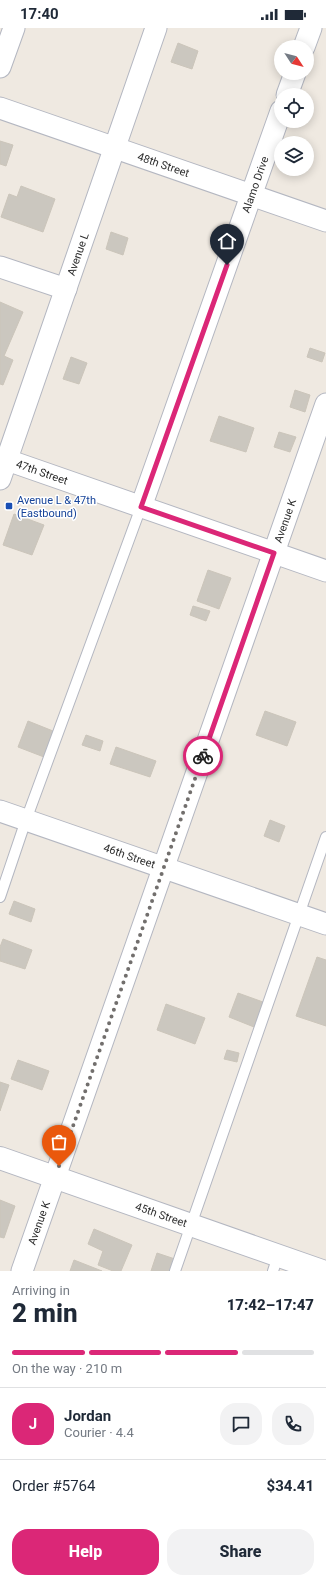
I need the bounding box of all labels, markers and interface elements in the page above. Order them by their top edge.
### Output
text: 17:40 [20,5,59,23]
north arrow [274,40,314,80]
map controls [274,40,314,176]
button: locate [274,88,314,128]
button: layers [274,136,314,176]
street label: 48th Street [136,150,191,180]
street label: Alamo Drive [239,154,271,215]
pin [210,224,244,265]
icon: home [216,230,238,252]
street label: Avenue L [64,231,91,277]
street label: 47th Street [14,457,70,487]
place label: Avenue L & 47th (Eastbound) [17,494,96,520]
street label: Avenue K [271,497,299,544]
marker: Avenue L & 47th (Eastbound) [4,501,14,511]
courier [183,736,223,776]
icon: bike [192,745,214,767]
street label: 46th Street [102,841,157,871]
pin [42,1125,76,1166]
icon: bag [48,1131,70,1153]
street label: Avenue K [25,1199,53,1247]
street label: 45th Street [134,1200,189,1230]
text: Arriving in [12,1283,70,1298]
text: 17:42–17:47 [227,1296,314,1314]
text: 2 min [12,1298,78,1328]
text: On the way · 210 m [12,1361,122,1376]
button: chat [220,1403,262,1445]
button: phone [272,1403,314,1445]
text: Jordan [64,1407,111,1425]
text: J [29,1415,37,1433]
text: Courier · 4.4 [64,1425,134,1440]
text: Order #5764 [12,1477,95,1495]
text: $34.41 [267,1477,314,1495]
button: Help [12,1529,159,1575]
button: Share [167,1529,314,1575]

